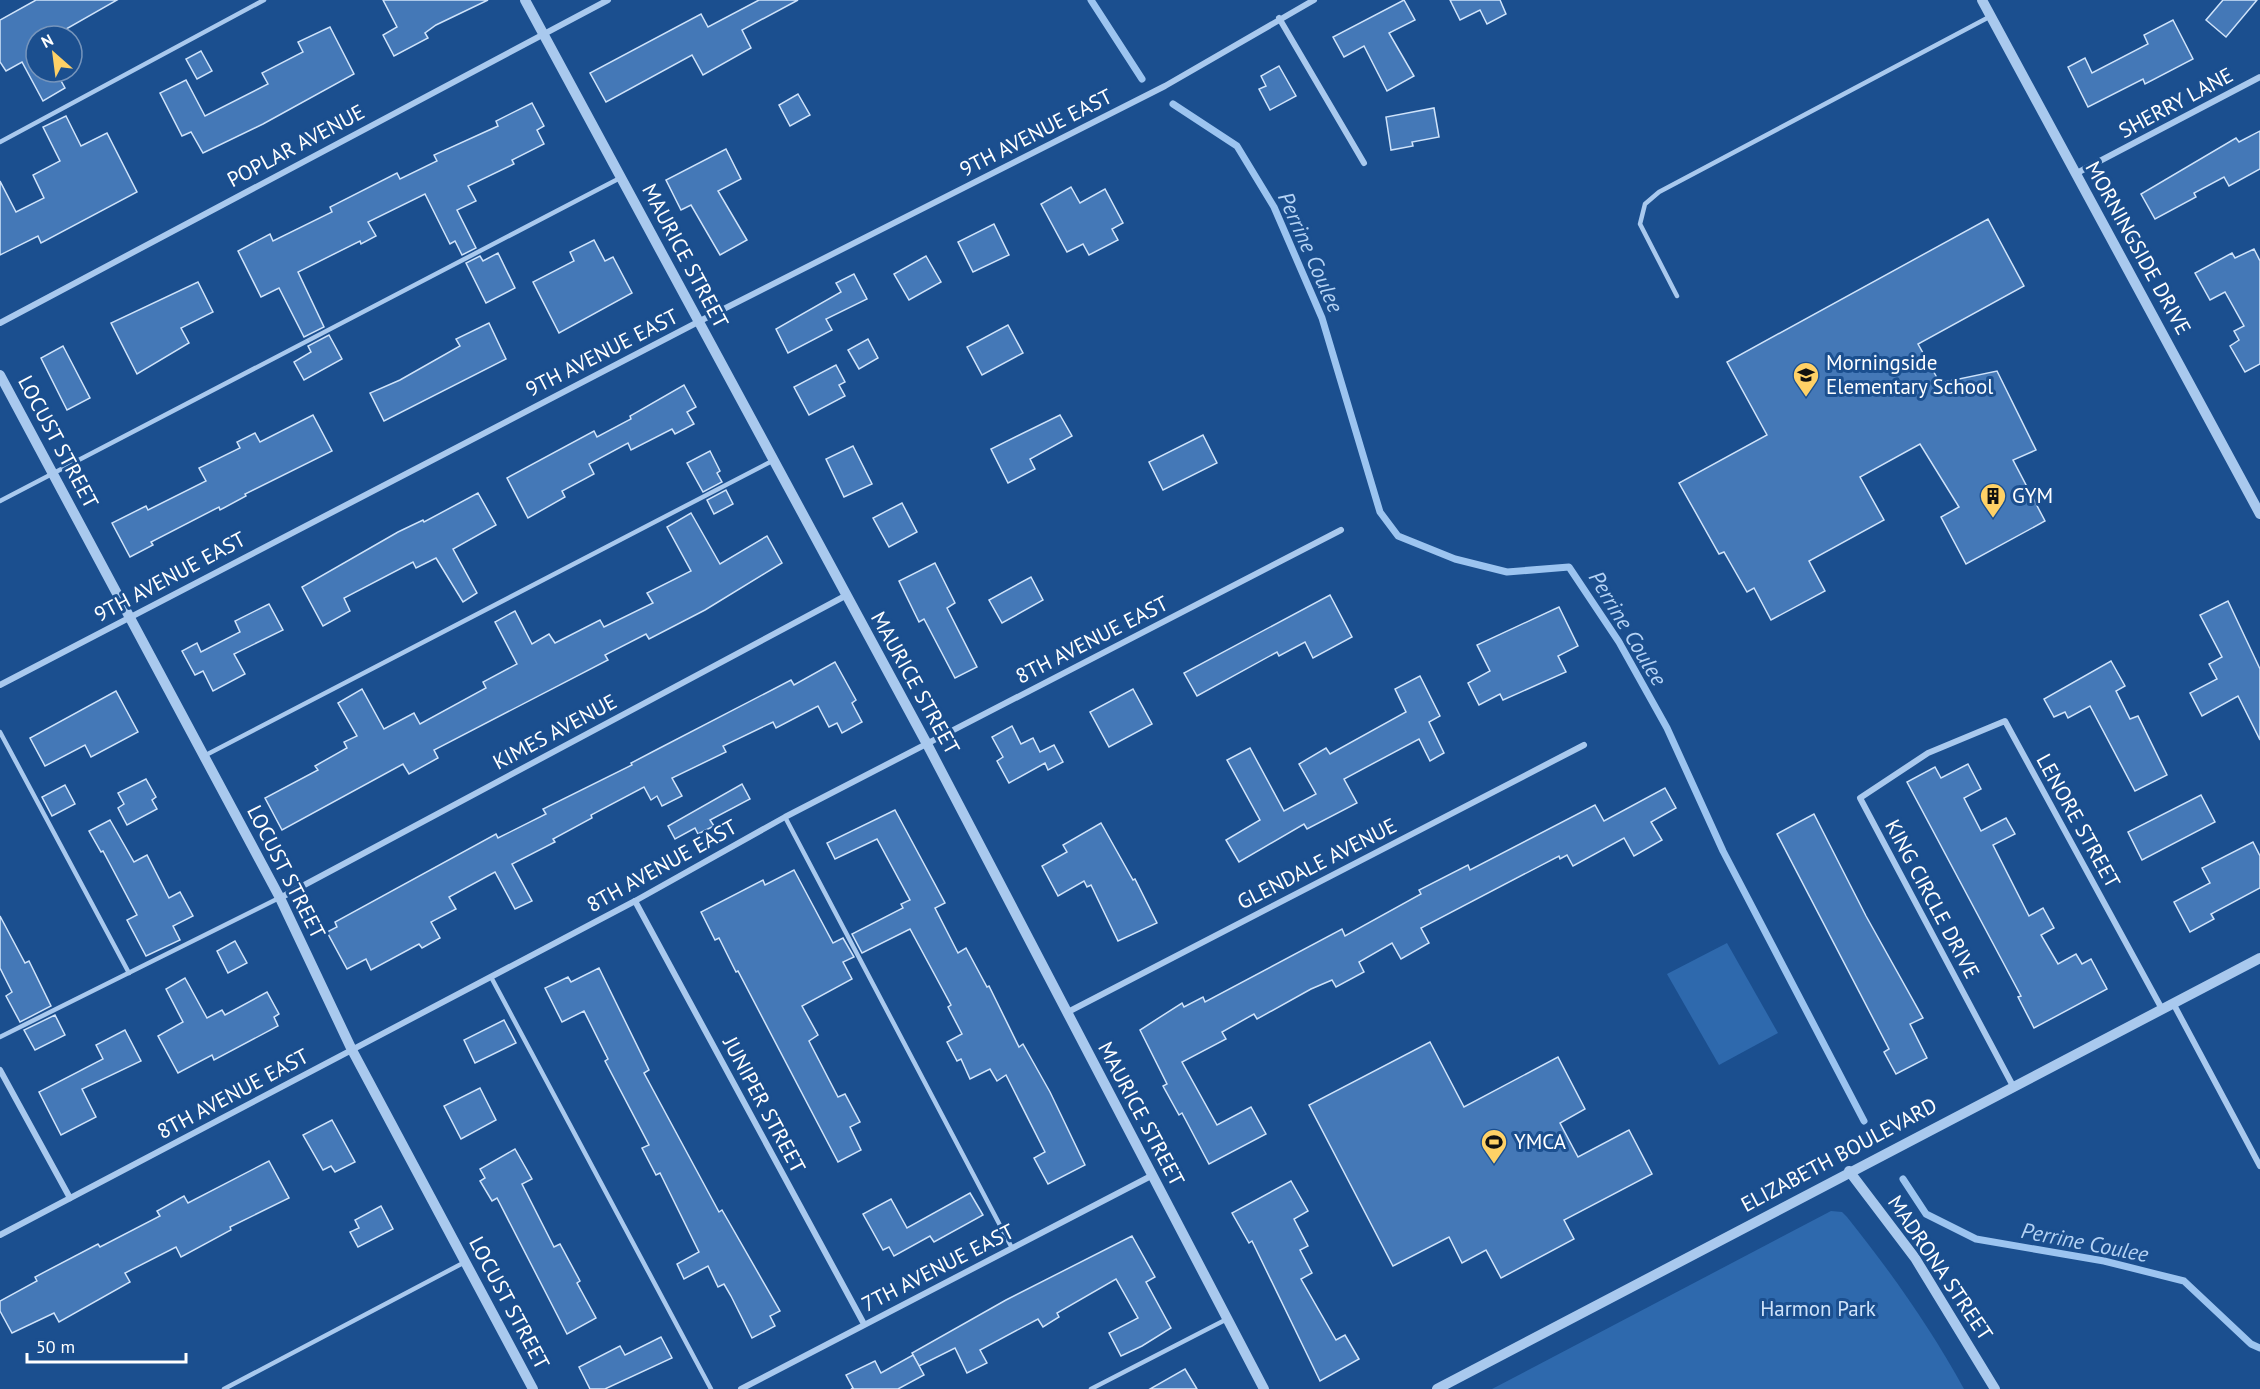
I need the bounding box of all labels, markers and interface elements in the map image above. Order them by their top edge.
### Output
north arrow [24,24,84,84]
text: N [38,29,56,52]
street label: SHERRY LANE [2114,61,2238,144]
street label: 9TH AVENUE EAST [955,82,1117,183]
street label: POPLAR AVENUE [222,98,369,193]
street label: MORNINGSIDE DRIVE [2080,156,2197,339]
street label: MAURICE STREET [636,179,735,333]
water label: Perrine Coulee [1272,187,1350,317]
street label: 9TH AVENUE EAST [521,302,683,403]
place label: Morningside Elementary School [1826,349,1993,400]
school or university icon: Morningside Elementary School [1791,360,1821,398]
street label: LOCUST STREET [12,371,105,513]
building icon: GYM [1978,481,2008,519]
place label: GYM [2012,482,2053,509]
street label: 9TH AVENUE EAST [89,525,250,628]
water label: Perrine Coulee [1583,565,1674,691]
street label: 8TH AVENUE EAST [1011,589,1173,690]
street label: MAURICE STREET [865,606,966,759]
street label: KIMES AVENUE [488,688,621,776]
street label: LENORE STREET [2030,749,2127,893]
street label: LOCUST STREET [241,800,332,943]
street label: GLENDALE AVENUE [1233,812,1401,915]
street label: 8TH AVENUE EAST [582,813,742,918]
street label: KING CIRCLE DRIVE [1879,815,1986,983]
street label: JUNIPER STREET [717,1031,812,1178]
street label: MAURICE STREET [1092,1037,1191,1191]
street label: 8TH AVENUE EAST [152,1042,313,1145]
street label: ELIZABETH BOULEVARD [1736,1091,1942,1218]
sports icon: YMCA [1479,1127,1509,1165]
place label: YMCA [1514,1128,1567,1155]
street label: MADRONA STREET [1882,1190,1999,1346]
water label: Perrine Coulee [2019,1216,2152,1268]
street label: 7TH AVENUE EAST [857,1217,1019,1318]
street label: LOCUST STREET [463,1232,556,1374]
park label: Harmon Park [1760,1295,1876,1322]
scale bar [27,1326,186,1364]
text: 50 m [36,1335,75,1358]

